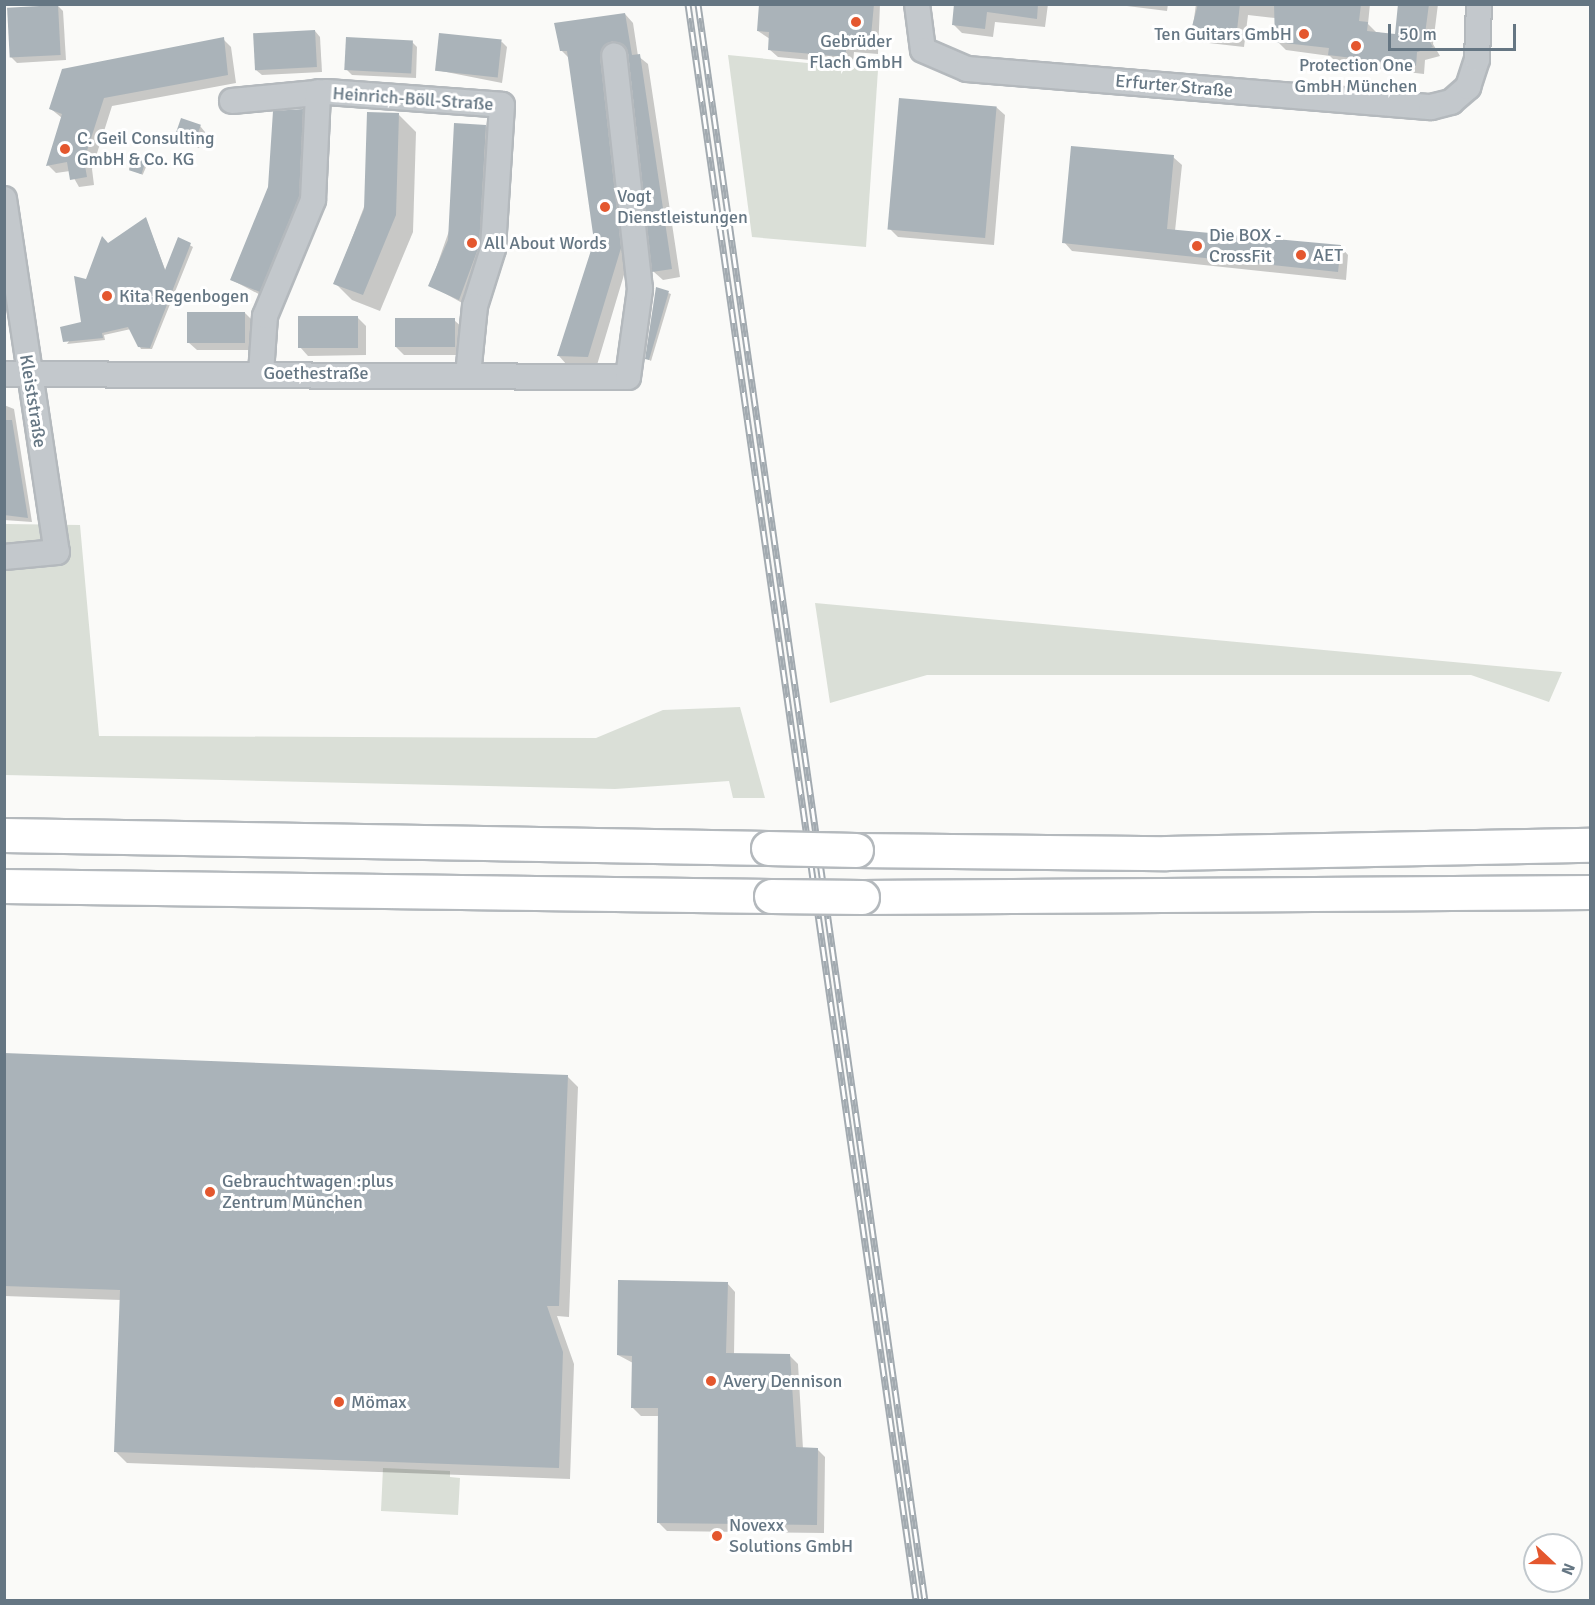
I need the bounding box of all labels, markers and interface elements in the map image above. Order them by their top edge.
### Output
scale bar [1391,12,1518,50]
marker: Gebrüder Flach GmbH [849,15,863,29]
place label: Ten Guitars GmbH [1154,23,1292,45]
text: 50 m [1399,23,1437,45]
marker: Ten Guitars GmbH [1297,27,1311,41]
place label: Gebrüder Flach GmbH [809,31,903,74]
marker: Protection One GmbH München [1349,39,1363,53]
place label: Protection One GmbH München [1295,55,1417,98]
street label: Erfurter Straße [1114,70,1234,102]
street label: Heinrich-Böll-Straße [332,83,494,115]
place label: C. Geil Consulting GmbH & Co. KG [77,128,215,170]
marker: C. Geil Consulting GmbH & Co. KG [58,142,72,156]
place label: Vogt Dienstleistungen [617,186,748,228]
marker: Vogt Dienstleistungen [598,200,612,214]
place label: Die BOX - CrossFit [1209,225,1282,268]
place label: All About Words [484,232,607,254]
marker: All About Words [465,236,479,250]
marker: Die BOX - CrossFit [1190,239,1204,253]
place label: AET [1313,244,1343,266]
marker: AET [1294,248,1308,262]
place label: Kita Regenbogen [119,285,249,307]
marker: Kita Regenbogen [100,289,114,303]
street label: Kleiststraße [15,353,51,449]
street label: Goethestraße [263,362,369,384]
place label: Gebrauchtwagen :plus Zentrum München [222,1171,394,1214]
marker: Gebrauchtwagen :plus Zentrum München [203,1185,217,1199]
place label: Avery Dennison [723,1370,842,1392]
marker: Avery Dennison [704,1374,718,1388]
place label: Mömax [351,1391,407,1413]
marker: Mömax [332,1395,346,1409]
place label: Novexx Solutions GmbH [729,1515,853,1558]
marker: Novexx Solutions GmbH [710,1529,724,1543]
north arrow [1523,1533,1583,1593]
text: N [1556,1560,1579,1578]

